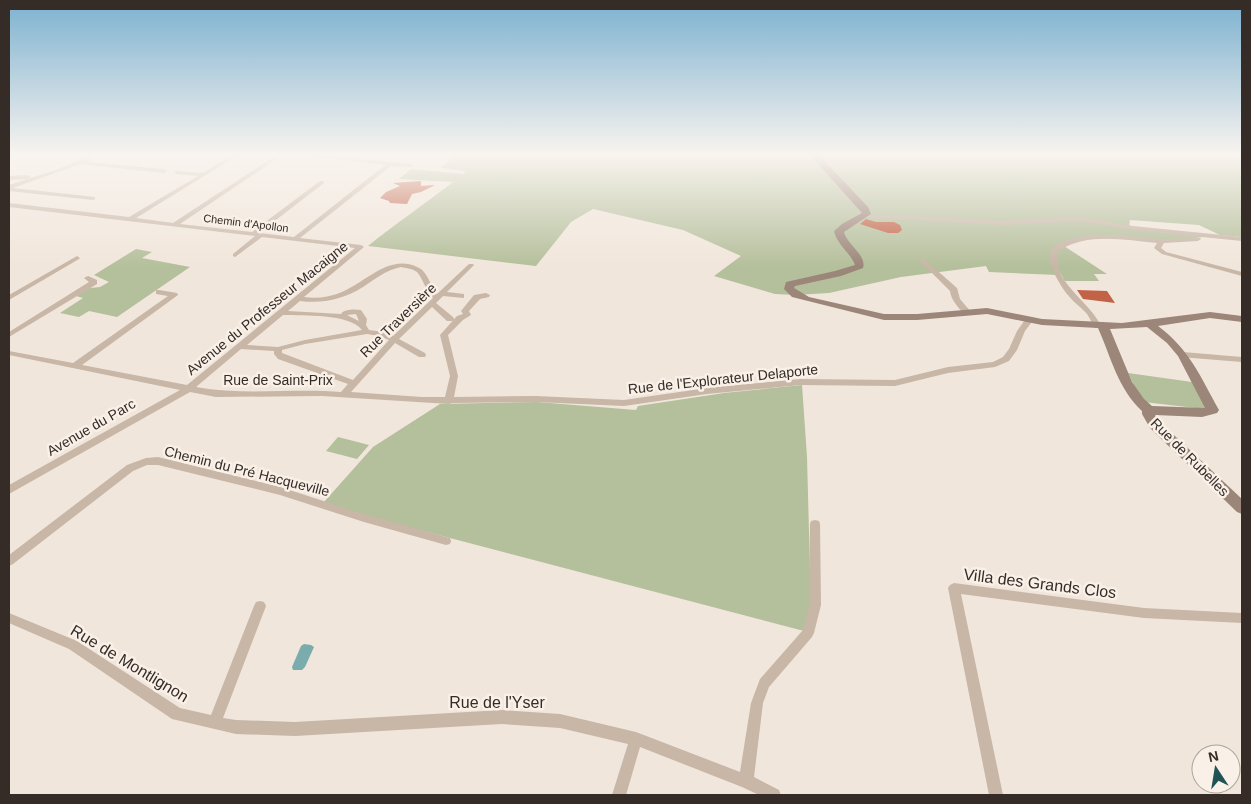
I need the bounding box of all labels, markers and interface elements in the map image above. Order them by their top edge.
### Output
street label: Chemin d'Apollon [203,212,289,234]
street label: Avenue du Professeur Macaigne [183,238,351,378]
street label: Rue Traversière [357,280,440,360]
street label: Rue de l'Explorateur Delaporte [627,361,819,397]
street label: Rue de Saint-Prix [223,372,333,388]
street label: Avenue du Parc [44,395,138,459]
street label: Rue de Rubelles [1148,415,1232,499]
street label: Chemin du Pré Hacqueville [163,443,331,499]
street label: Villa des Grands Clos [963,566,1117,601]
street label: Rue de Montlignon [68,622,192,705]
street label: Rue de l'Yser [449,694,545,711]
north arrow [1191,744,1241,794]
text: N [1207,747,1220,765]

